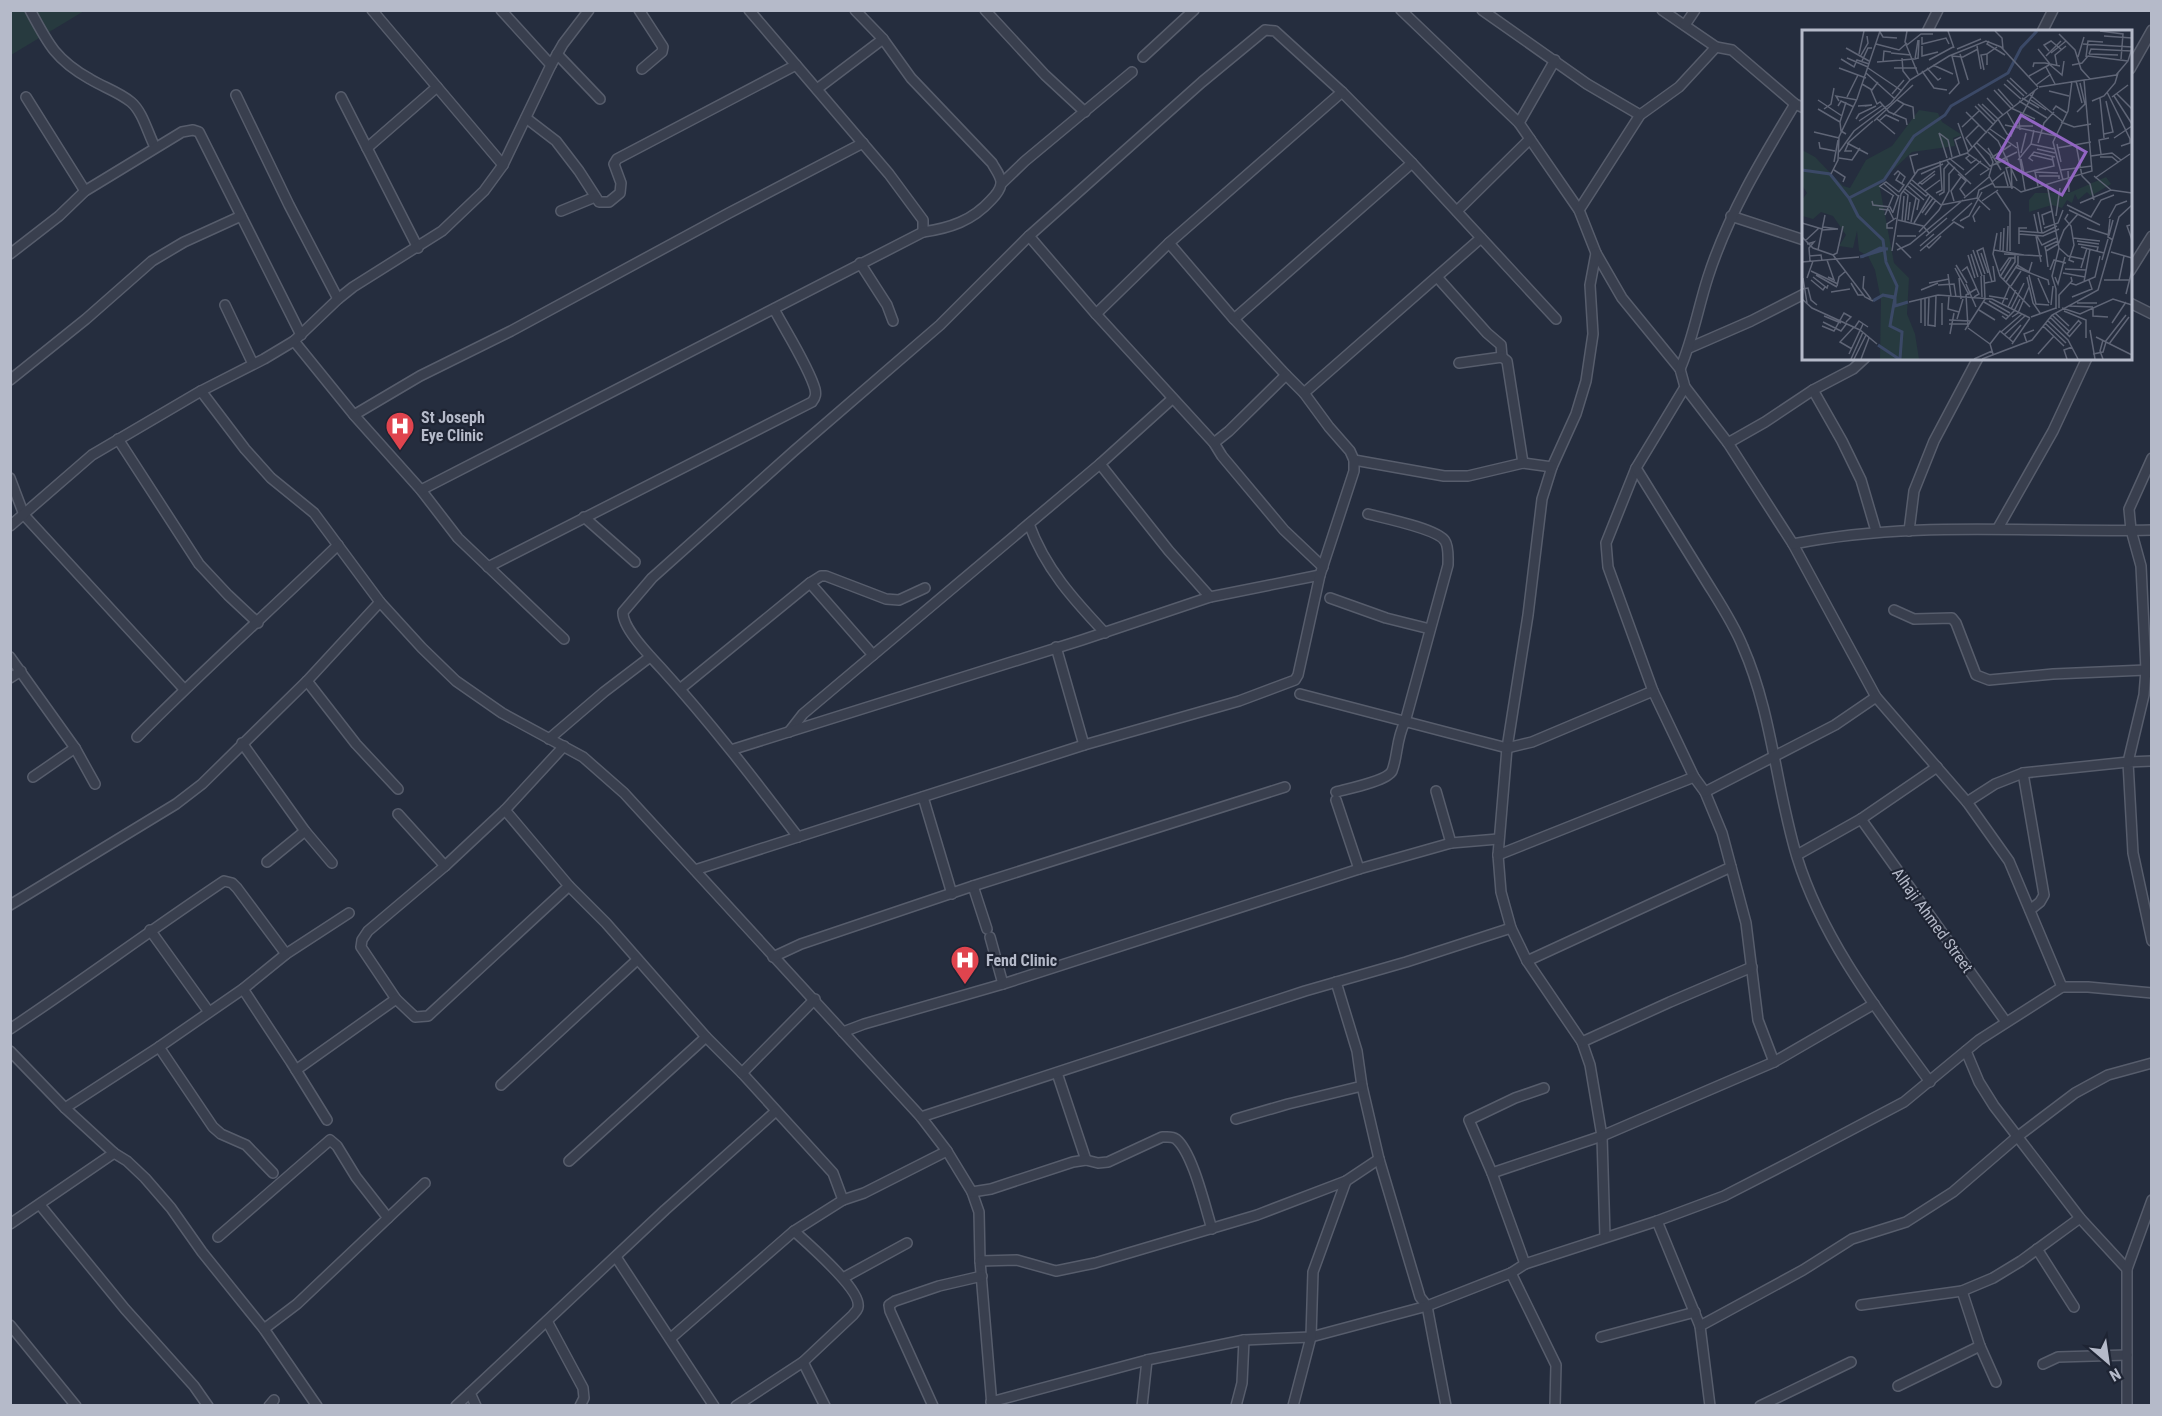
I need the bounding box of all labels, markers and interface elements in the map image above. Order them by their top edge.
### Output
inset map [1802,30,2132,360]
place label: St Joseph Eye Clinic [421,408,485,445]
hospital icon: St Joseph Eye Clinic [384,410,416,452]
street label: Alhaji Ahmed Street [1888,864,1977,977]
hospital icon: Fend Clinic [949,944,981,986]
place label: Fend Clinic [986,951,1057,970]
north arrow [2078,1332,2138,1392]
text: N [2106,1364,2124,1385]

